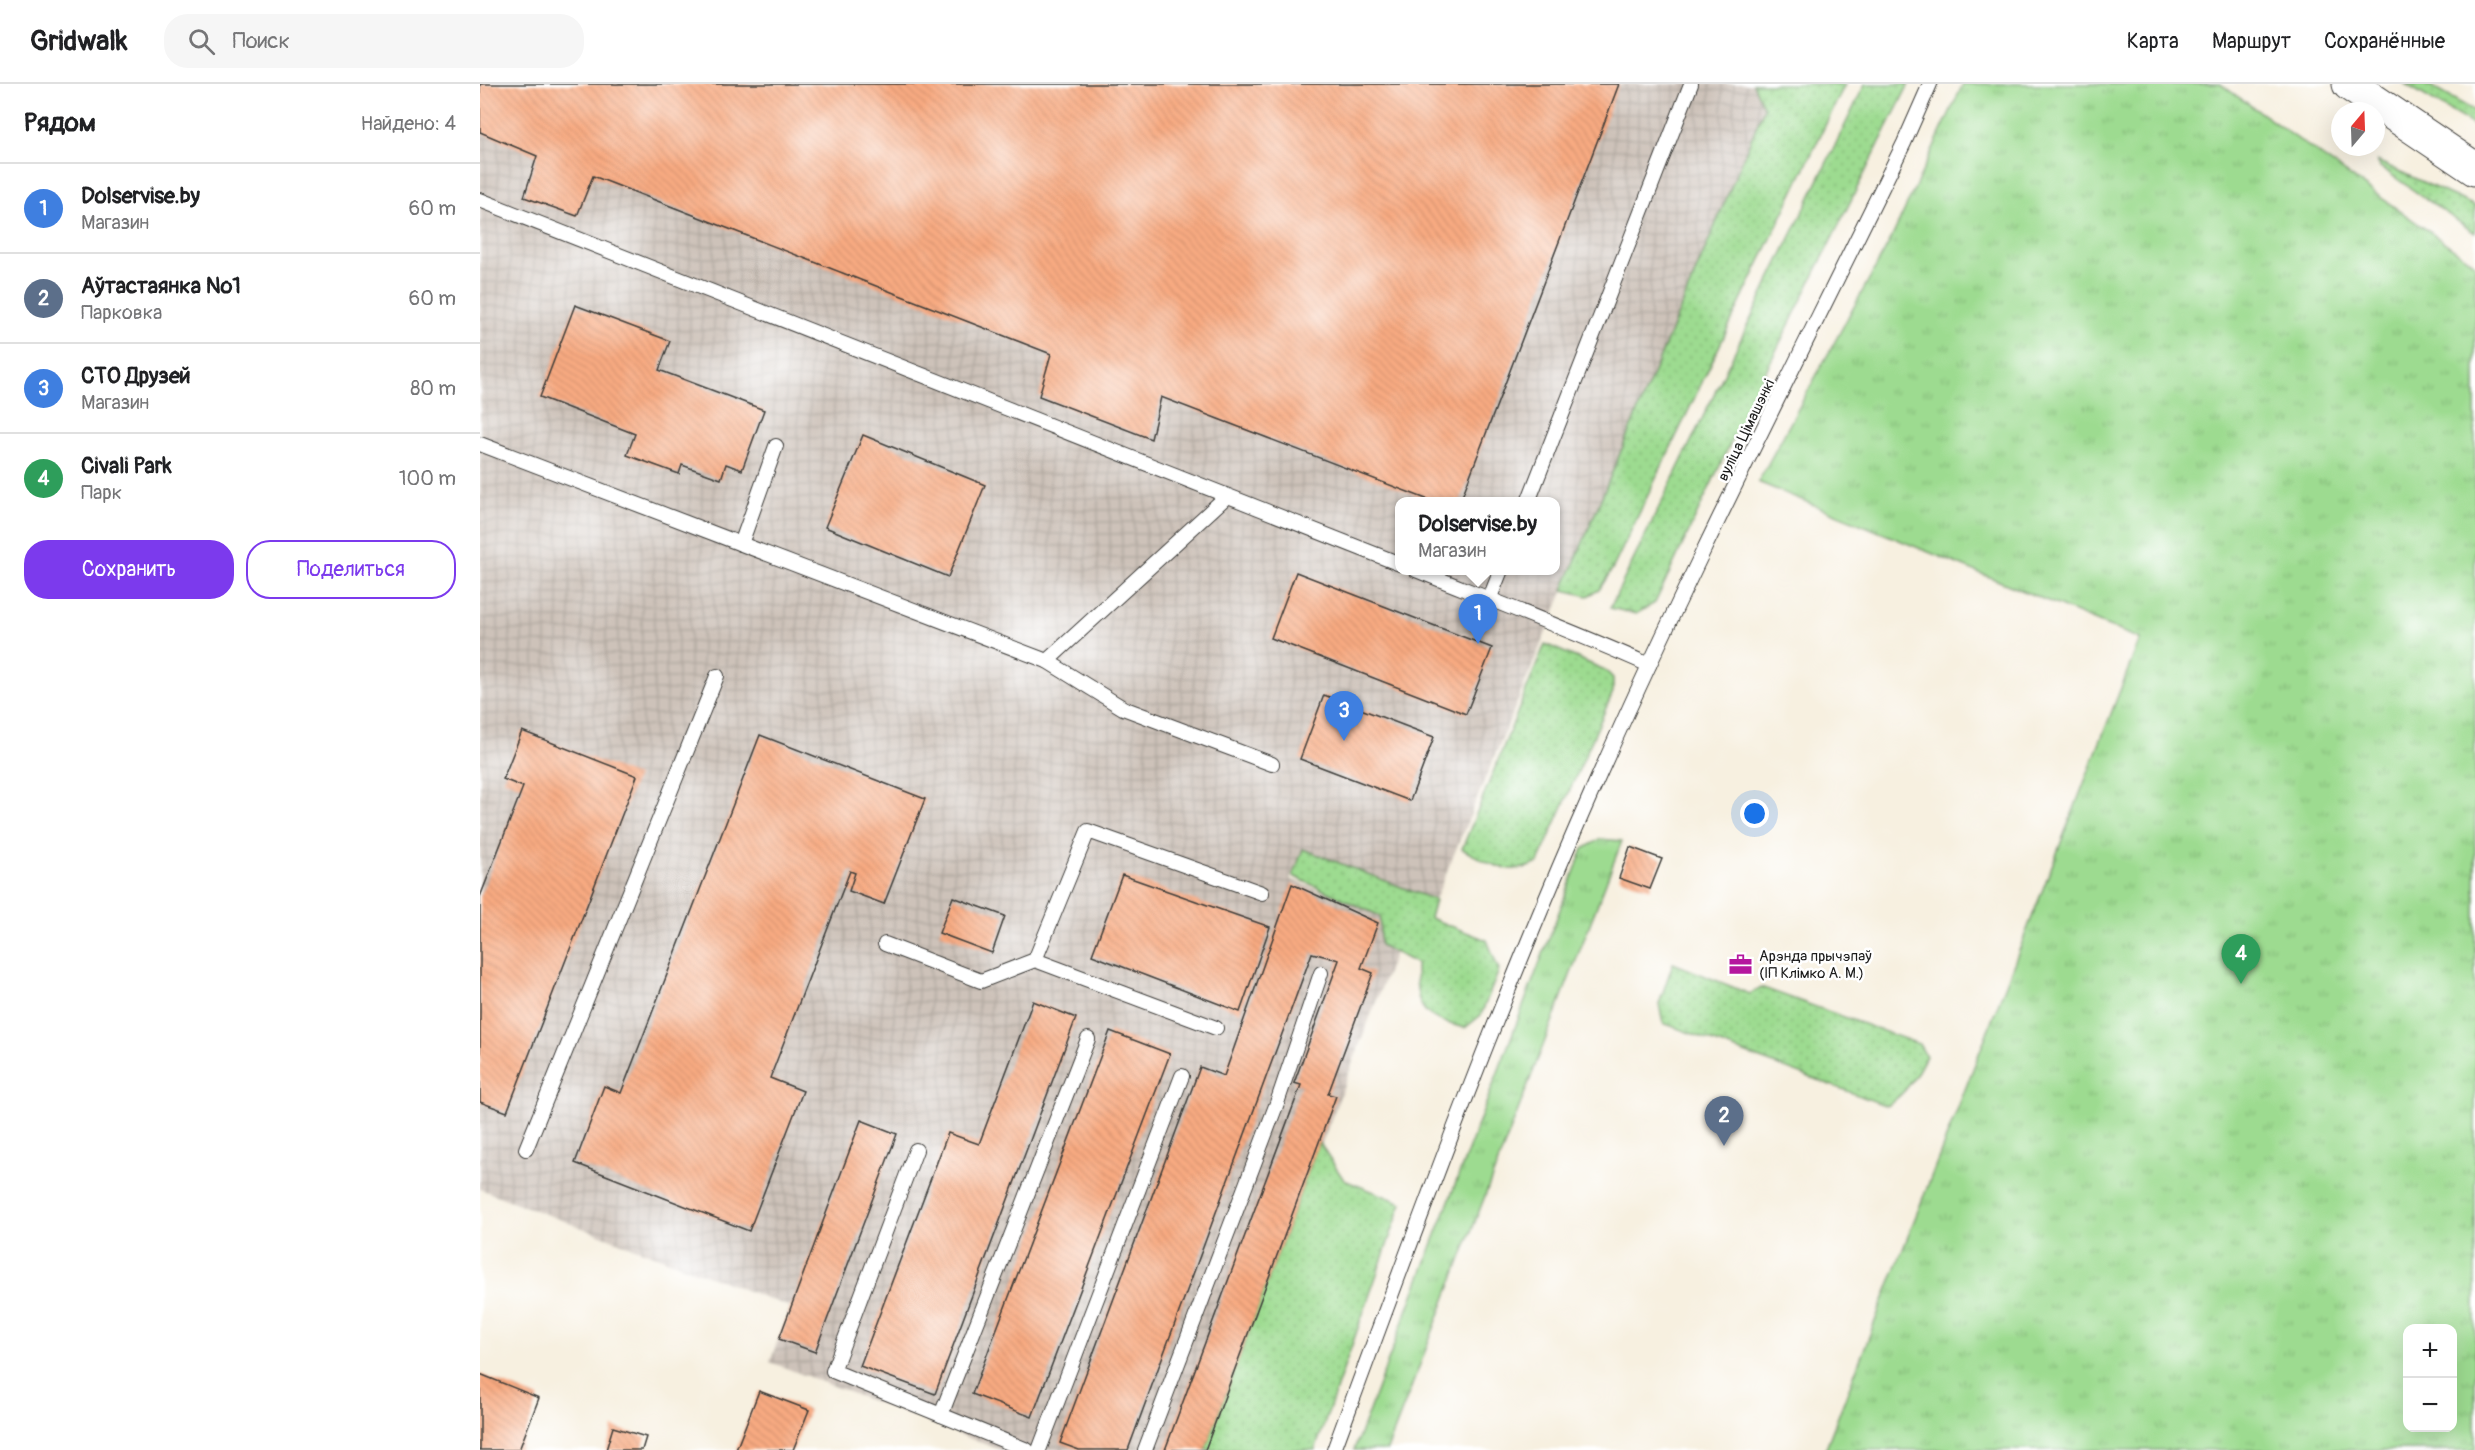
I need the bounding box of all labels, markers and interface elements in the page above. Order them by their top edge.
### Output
search box [164,14,584,68]
text: Gridwalk [30,24,128,59]
icon: search [185,25,218,58]
text: Поиск [233,27,290,55]
text: Карта [2127,28,2179,55]
text: Маршрут [2212,28,2291,55]
text: Сохранённые [2324,28,2445,55]
north arrow [2331,102,2385,156]
text: Рядом [24,107,96,139]
text: Найдено: 4 [361,111,456,136]
text: Dolservise.by [81,182,200,210]
text: 1 [40,196,47,221]
text: 60 m [409,196,456,221]
text: Магазин [81,210,149,235]
text: Аўтастаянка №1 [81,272,241,300]
text: 2 [38,286,49,311]
text: 60 m [409,286,456,311]
text: Парковка [81,300,162,325]
text: СТО Друзей [81,362,191,390]
text: 3 [38,376,49,401]
text: 80 m [410,376,456,401]
street label: вуліца Цімашэнкі [1714,376,1779,484]
text: Магазин [81,390,149,415]
text: Civali Park [81,452,172,480]
text: 4 [38,466,49,491]
text: 100 m [399,466,456,491]
text: Парк [81,480,122,505]
popup [1395,497,1560,575]
text: Dolservise.by [1418,510,1537,538]
text: Магазин [1418,538,1486,563]
button: Сохранить [24,540,234,599]
button: Поделиться [246,540,456,599]
pin: 1 [1458,594,1498,644]
pin: 3 [1324,692,1364,741]
your location [1740,799,1769,828]
pin: 4 [2222,934,2260,984]
place label: Арэнда прычэпаў (ІП Клімко А. М.) [1759,947,1872,983]
office icon: Арэнда прычэпаў (ІП Клімко А. М.) [1728,952,1754,978]
pin: 2 [1704,1096,1744,1146]
map controls [2403,1324,2457,1432]
button: + [2403,1324,2457,1378]
button: − [2403,1378,2457,1432]

